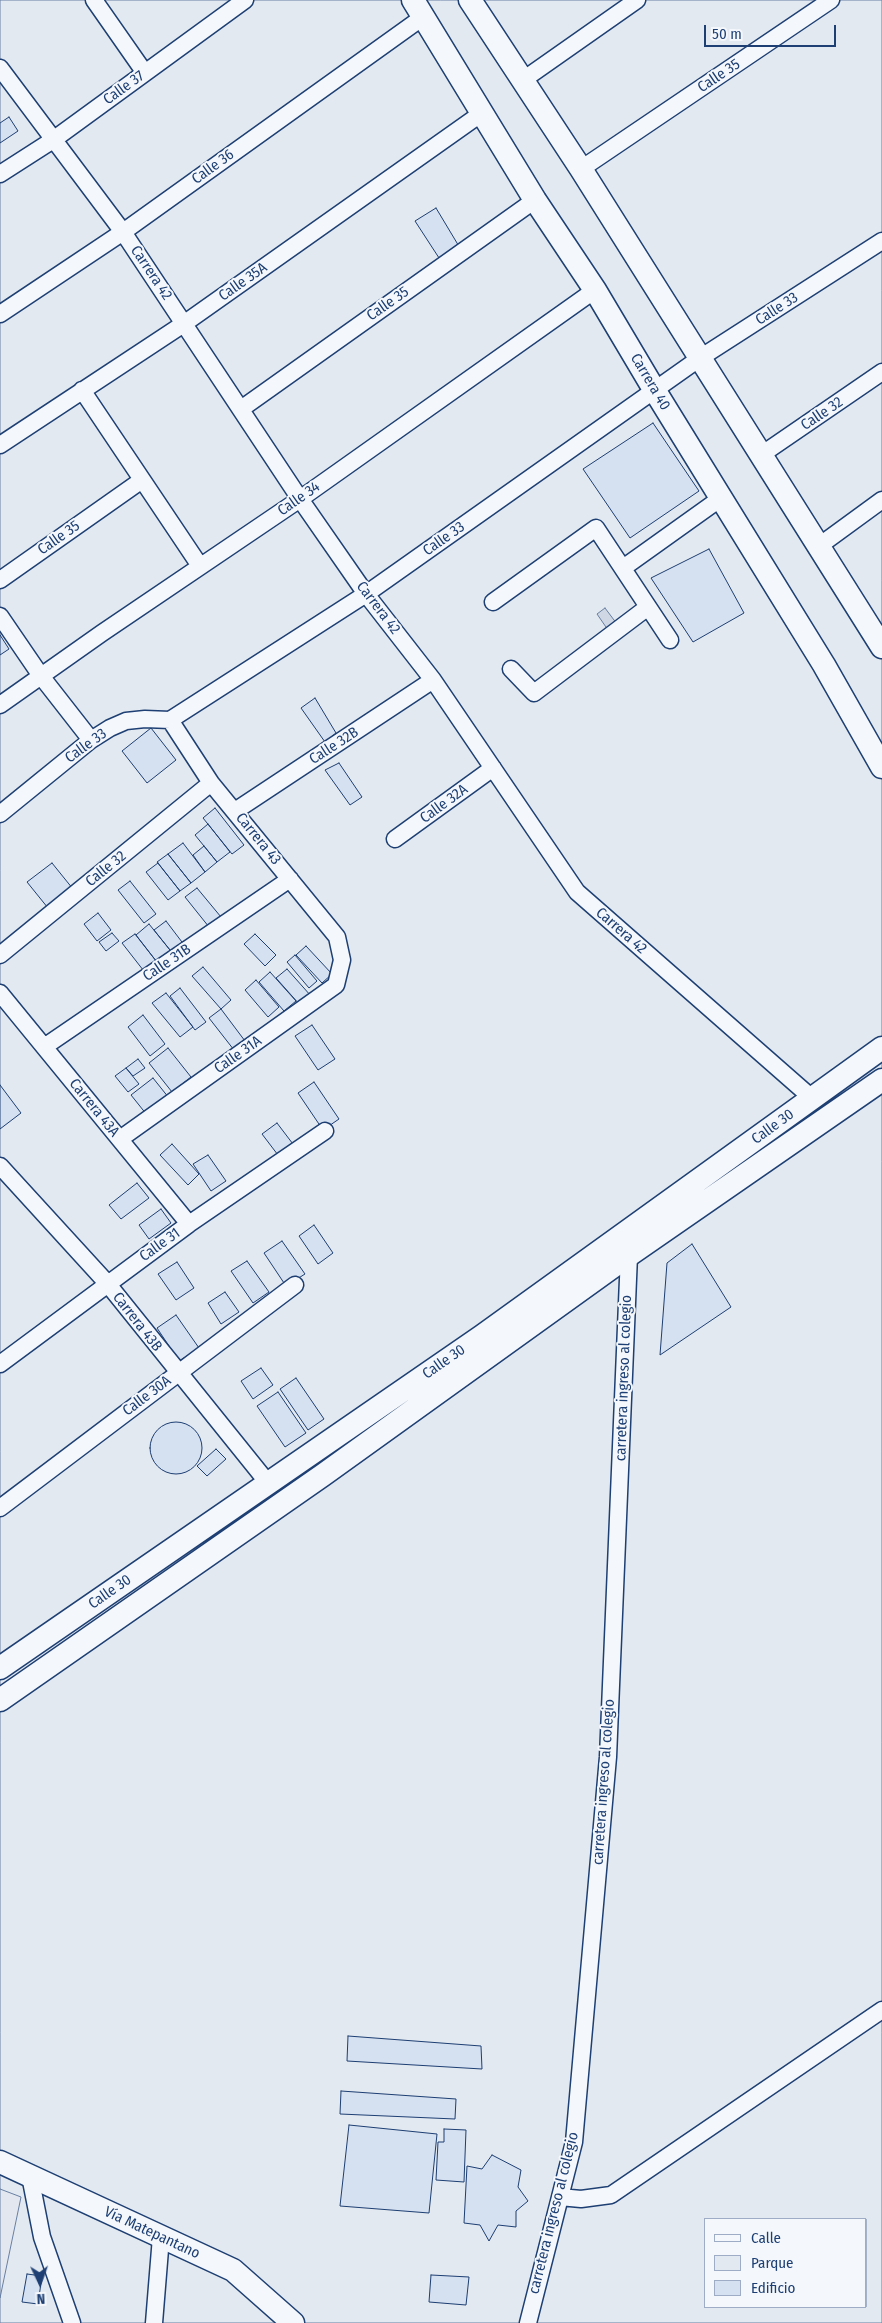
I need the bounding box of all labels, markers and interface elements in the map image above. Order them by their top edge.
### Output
scale bar [707,15,840,47]
text: 50 m [712,25,742,43]
street label: Calle 35 [694,55,744,97]
street label: Calle 37 [100,67,148,109]
street label: Calle 36 [188,146,238,188]
street label: Carrera 42 [126,242,176,304]
street label: Calle 35A [215,259,271,305]
street label: Calle 35 [364,283,412,325]
street label: Calle 33 [752,289,802,329]
street label: Carrera 40 [626,350,674,414]
street label: Calle 32 [798,393,846,435]
street label: Calle 34 [274,478,324,520]
street label: Calle 35 [35,517,83,559]
street label: Calle 33 [420,518,468,560]
street label: Carrera 42 [352,578,404,638]
street label: Calle 32B [306,723,362,769]
street label: Calle 33 [62,725,110,767]
street label: Calle 32A [417,781,471,827]
street label: Carrera 43 [232,809,284,869]
street label: Calle 32 [82,847,130,891]
street label: Carrera 42 [592,904,650,958]
street label: Calle 31B [140,940,194,986]
street label: Calle 31A [211,1032,265,1078]
street label: Carrera 43A [65,1075,123,1141]
street label: Calle 30 [748,1106,798,1148]
street label: Calle 31 [136,1224,184,1266]
street label: Carrera 43B [108,1289,166,1355]
street label: carretera ingreso al colegio [612,1295,636,1461]
street label: Calle 30 [419,1341,469,1383]
street label: Calle 30A [119,1372,175,1420]
street label: Calle 30 [85,1571,135,1613]
street label: carretera ingreso al colegio [589,1698,619,1866]
street label: carretera ingreso al colegio [525,2130,583,2296]
street label: Vía Matepantano [101,2203,203,2263]
legend [704,2218,867,2308]
text: Calle [751,2229,781,2247]
text: Parque [751,2254,794,2272]
north arrow [15,2258,65,2308]
text: Edificio [751,2279,796,2297]
text: N [36,2290,45,2307]

